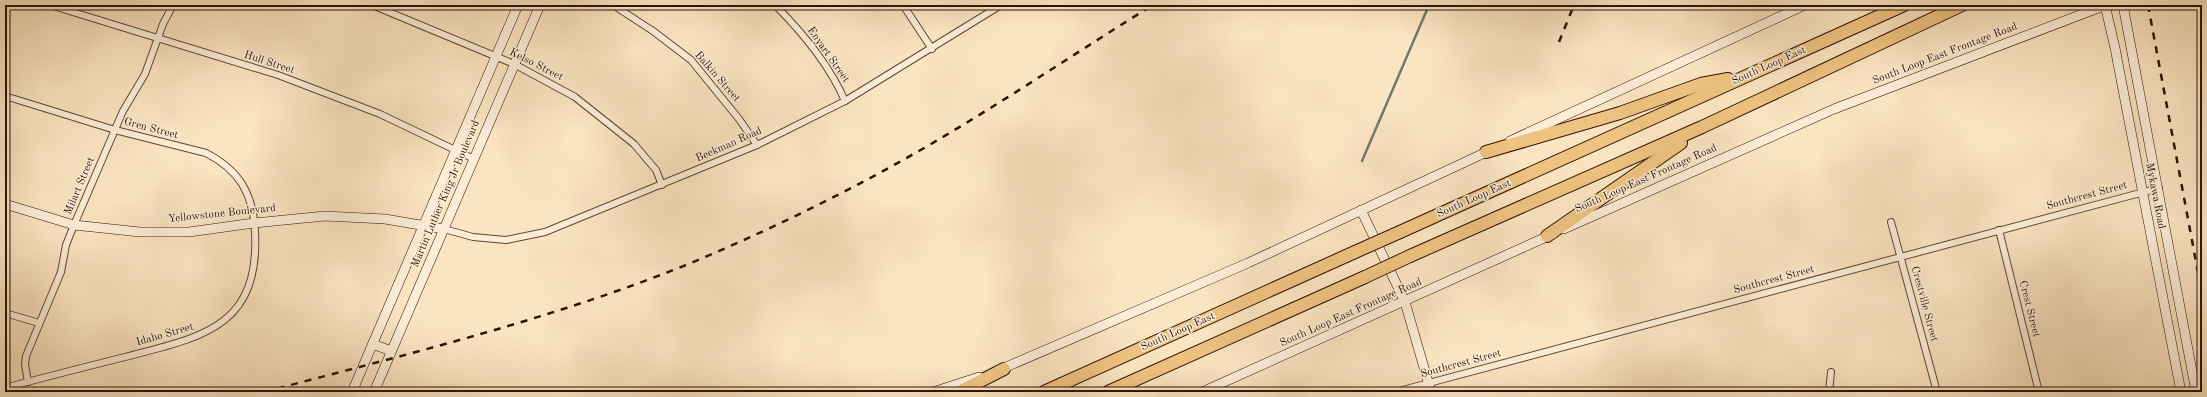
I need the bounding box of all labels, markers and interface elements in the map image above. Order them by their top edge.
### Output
street label: South Loop East Frontage Road [1871,21,2019,87]
street label: Enyart Street [805,25,851,85]
street label: South Loop East [1730,45,1808,87]
street label: Kelso Street [507,47,565,83]
street label: Hull Street [242,50,296,76]
street label: Balkin Street [692,50,742,104]
street label: Gren Street [123,116,179,142]
street label: Martin Luther King Jr Boulevard [410,119,482,269]
street label: Beekman Road [694,125,764,164]
street label: South Loop East Frontage Road [1573,143,1719,215]
street label: Milart Street [63,156,97,216]
street label: Mykawa Road [2143,162,2167,230]
street label: South Loop East [1435,178,1513,220]
street label: Southcrest Street [2045,180,2129,212]
street label: Yellowstone Boulevard [168,203,277,225]
street label: Southcrest Street [1732,264,1816,296]
street label: Crestville Street [1909,265,1939,343]
street label: South Loop East Frontage Road [1278,277,1424,349]
street label: Crest Street [2017,280,2041,339]
street label: South Loop East [1139,311,1217,353]
street label: Idaho Street [135,322,195,348]
street label: Southcrest Street [1419,348,1503,380]

